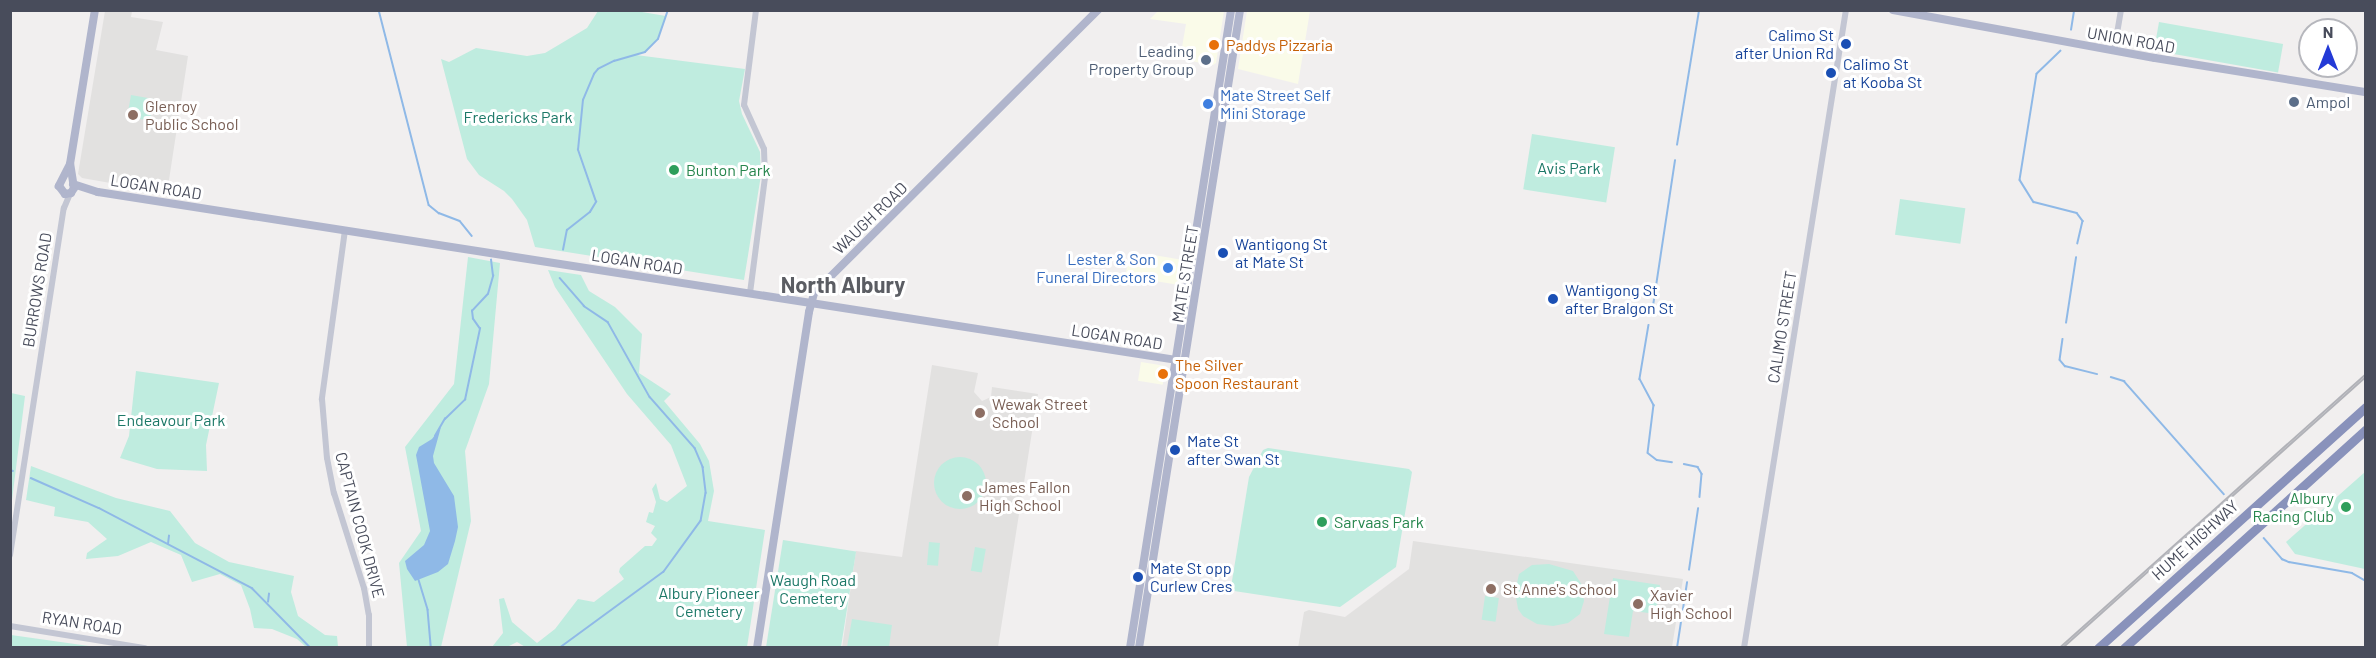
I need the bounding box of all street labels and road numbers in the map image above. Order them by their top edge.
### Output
street label: UNION ROAD [2086,23,2176,57]
street label: LOGAN ROAD [109,170,203,204]
street label: WAUGH ROAD [829,178,911,258]
street label: MATE STREET [1168,224,1202,324]
street label: BURROWS ROAD [18,231,56,349]
street label: LOGAN ROAD [590,245,684,279]
street label: CALIMO STREET [1764,269,1800,385]
street label: LOGAN ROAD [1070,320,1164,354]
street label: CAPTAIN COOK DRIVE [331,450,389,600]
street label: HUME HIGHWAY [2148,496,2242,584]
street label: RYAN ROAD [41,607,123,639]

